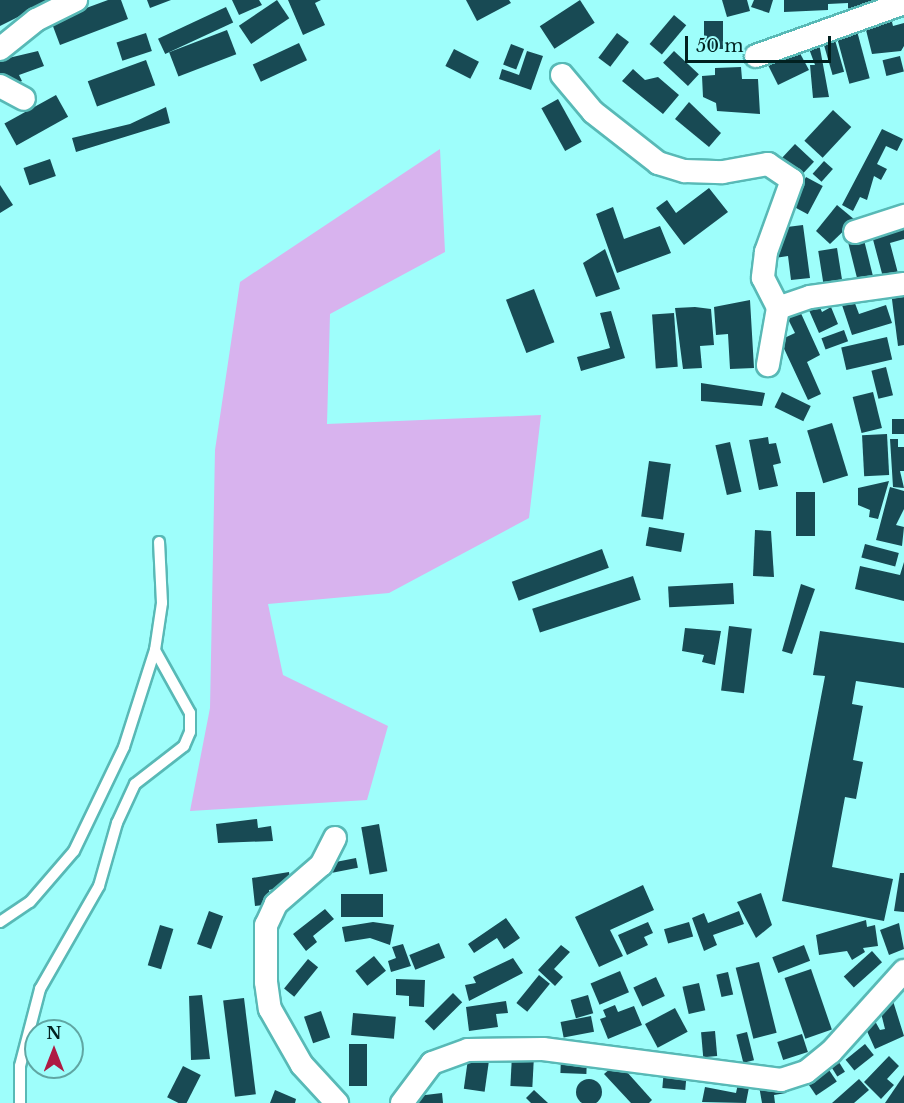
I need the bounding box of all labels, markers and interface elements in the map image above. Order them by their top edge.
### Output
scale bar [688,24,834,62]
text: 50 m [696,35,744,57]
north arrow [24,1019,84,1079]
text: N [46,1023,62,1043]

